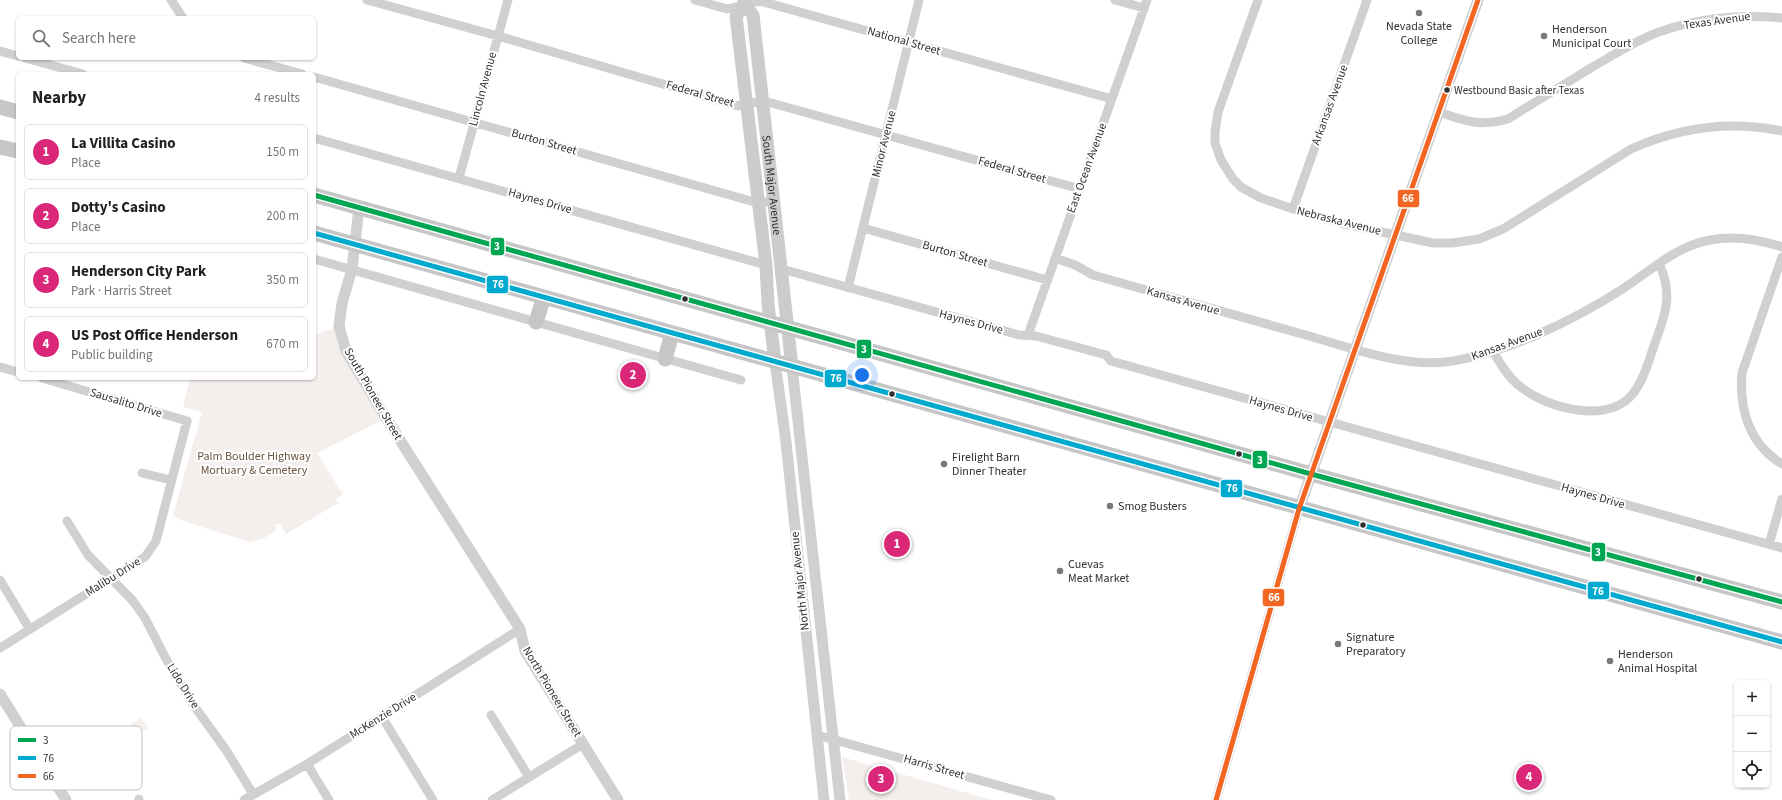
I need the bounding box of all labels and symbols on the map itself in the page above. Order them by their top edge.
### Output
marker: Nevada State College [1414,8,1424,18]
street label: Texas Avenue [1683,8,1751,34]
place label: Nevada State College [1386,18,1452,49]
place label: Henderson Municipal Court [1552,21,1631,52]
street label: National Street [865,22,943,60]
marker: Henderson Municipal Court [1539,31,1549,41]
street label: Lincoln Avenue [465,50,501,128]
street label: Arkansas Avenue [1308,62,1352,148]
street label: Federal Street [664,76,736,112]
place label: Westbound Basic after Texas [1454,83,1584,98]
marker: Westbound Basic after Texas [1442,85,1452,95]
street label: Minor Avenue [867,109,901,179]
street label: East Ocean Avenue [1063,121,1111,215]
street label: Burton Street [509,125,579,159]
street label: South Major Avenue [758,134,786,236]
street label: Federal Street [976,152,1048,188]
street label: Haynes Drive [506,184,574,218]
line badge: 66 [1397,189,1420,208]
text: 66 [1402,191,1414,206]
street label: Nebraska Avenue [1295,202,1383,240]
line badge: 3 [490,237,505,256]
street label: Burton Street [920,237,990,271]
text: 3 [494,239,500,254]
line badge: 76 [486,275,509,294]
text: 76 [492,277,504,292]
street label: Kansas Avenue [1145,282,1221,320]
unlabelled marker [680,294,690,304]
street label: Haynes Drive [937,305,1005,339]
street label: Kansas Avenue [1469,323,1545,365]
line badge: 3 [856,339,872,359]
text: 3 [861,342,867,357]
street label: South Pioneer Street [340,345,406,443]
pin: 2 [620,360,646,390]
your location [852,365,872,385]
line badge: 76 [824,369,847,388]
text: 76 [830,371,842,386]
street label: Sausalito Drive [88,384,164,422]
unlabelled marker [887,389,897,399]
street label: Haynes Drive [1247,392,1315,426]
park label: Palm Boulder Highway Mortuary & Cemetery [197,448,311,479]
place label: Firelight Barn Dinner Theater [952,449,1027,480]
unlabelled marker [1234,449,1244,459]
line badge: 3 [1252,450,1268,469]
text: 3 [1257,453,1263,468]
marker: Firelight Barn Dinner Theater [939,459,949,469]
line badge: 76 [1220,479,1243,498]
street label: Haynes Drive [1559,479,1627,513]
text: 76 [1226,481,1238,496]
place label: Smog Busters [1118,498,1187,515]
marker: Smog Busters [1105,501,1115,511]
unlabelled marker [1358,520,1368,530]
pin: 1 [884,529,910,559]
street label: North Major Avenue [786,531,814,631]
line badge: 3 [1591,542,1606,562]
text: 3 [1595,545,1601,560]
street label: Malibu Drive [82,553,144,601]
place label: Cuevas Meat Market [1068,556,1129,587]
marker: Cuevas Meat Market [1055,566,1065,576]
unlabelled marker [1694,574,1704,584]
line badge: 76 [1587,581,1610,600]
text: 76 [1592,584,1604,599]
line badge: 66 [1262,588,1285,607]
text: 66 [1268,590,1280,605]
place label: Signature Preparatory [1346,629,1406,660]
marker: Signature Preparatory [1333,639,1343,649]
street label: North Pioneer Street [518,644,586,740]
place label: Henderson Animal Hospital [1618,646,1697,677]
marker: Henderson Animal Hospital [1605,656,1615,666]
street label: Lido Drive [162,660,204,712]
street label: McKenzie Drive [346,689,420,743]
legend [10,726,142,790]
text: 3 [43,733,48,748]
street label: Harris Street [902,750,966,784]
text: 76 [43,751,54,766]
pin: 4 [1516,762,1542,792]
pin: 3 [868,764,894,794]
text: 66 [43,769,54,784]

